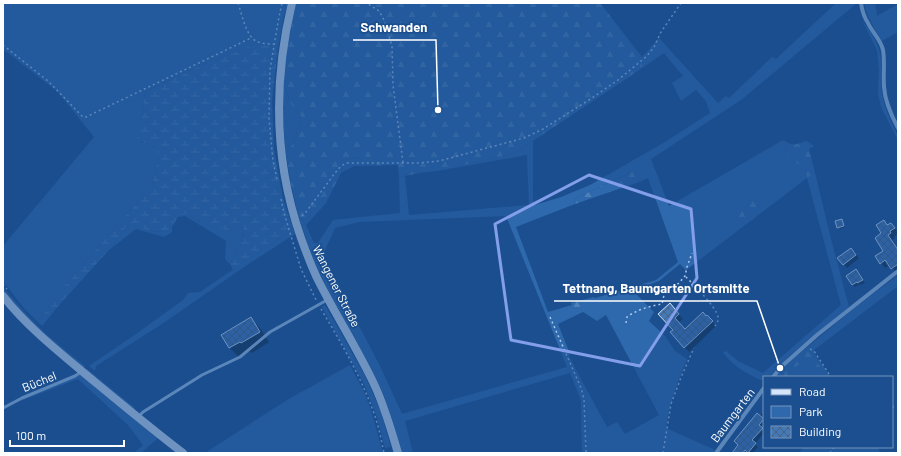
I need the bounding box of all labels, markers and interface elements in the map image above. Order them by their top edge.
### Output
callout: Schwanden [353,15,436,40]
text: Schwanden [361,19,427,35]
street label: Wangener Straße [310,243,364,329]
callout: Tettnang, Baumgarten Ortsmitte [554,276,757,301]
text: Tettnang, Baumgarten Ortsmitte [563,280,749,296]
street label: Büchel [20,368,58,394]
legend [763,376,893,448]
text: Road [799,384,826,398]
street label: Baumgarten [707,385,757,445]
text: Park [799,404,823,418]
scale bar [10,422,124,448]
text: Building [799,424,841,438]
text: 100 m [16,428,46,442]

